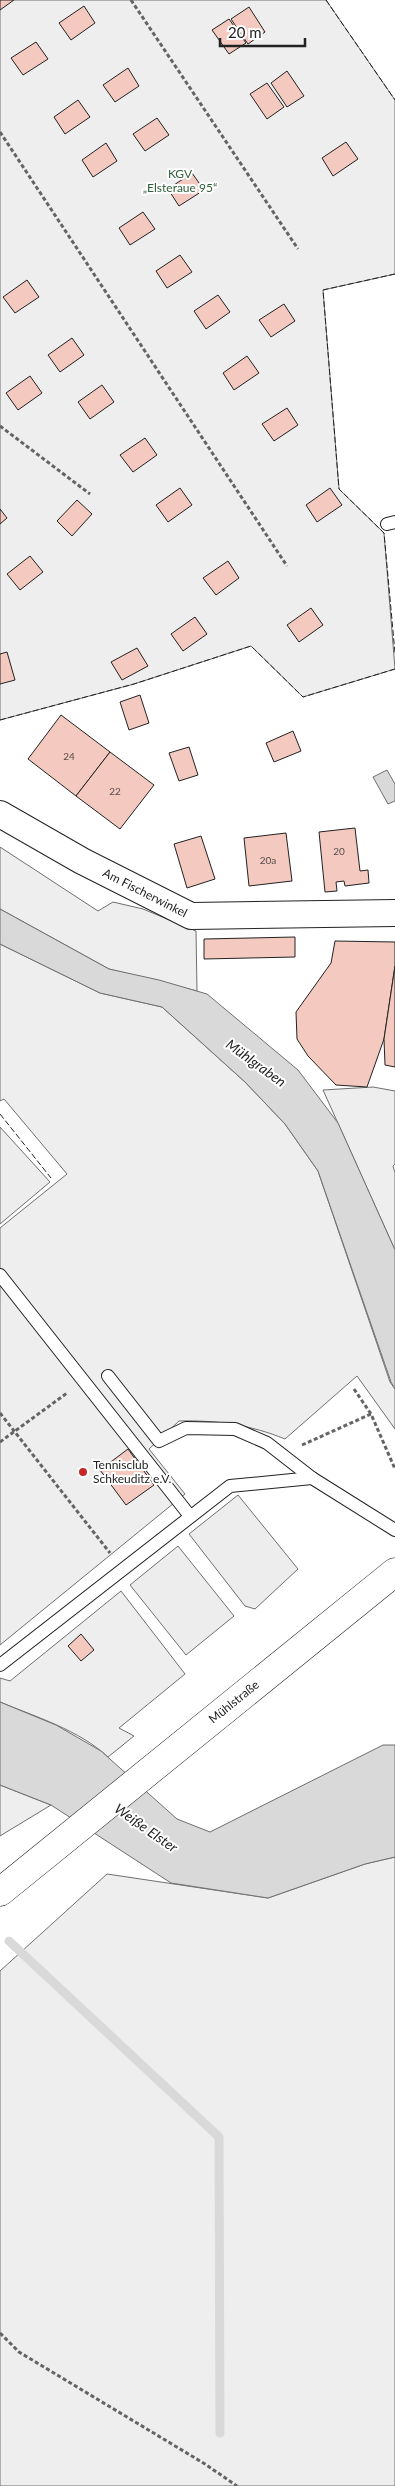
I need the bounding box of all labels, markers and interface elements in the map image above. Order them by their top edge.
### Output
scale bar [220,15,305,47]
text: 20 m [228,23,262,41]
park label: KGV „Elsteraue 95“ [143,166,217,195]
house number: 24 [63,750,75,762]
house number: 22 [109,785,121,797]
house number: 20 [333,845,345,857]
house number: 20a [260,854,276,866]
street label: Am Fischerwinkel [100,865,190,920]
water label: Mühlgraben [223,1035,290,1090]
place label: Tennisclub Schkeuditz e.V. [93,1457,172,1486]
marker: Tennisclub Schkeuditz e.V. [77,1466,89,1478]
street label: Mühlstraße [206,1677,262,1726]
water label: Weiße Elster [111,1800,181,1856]

